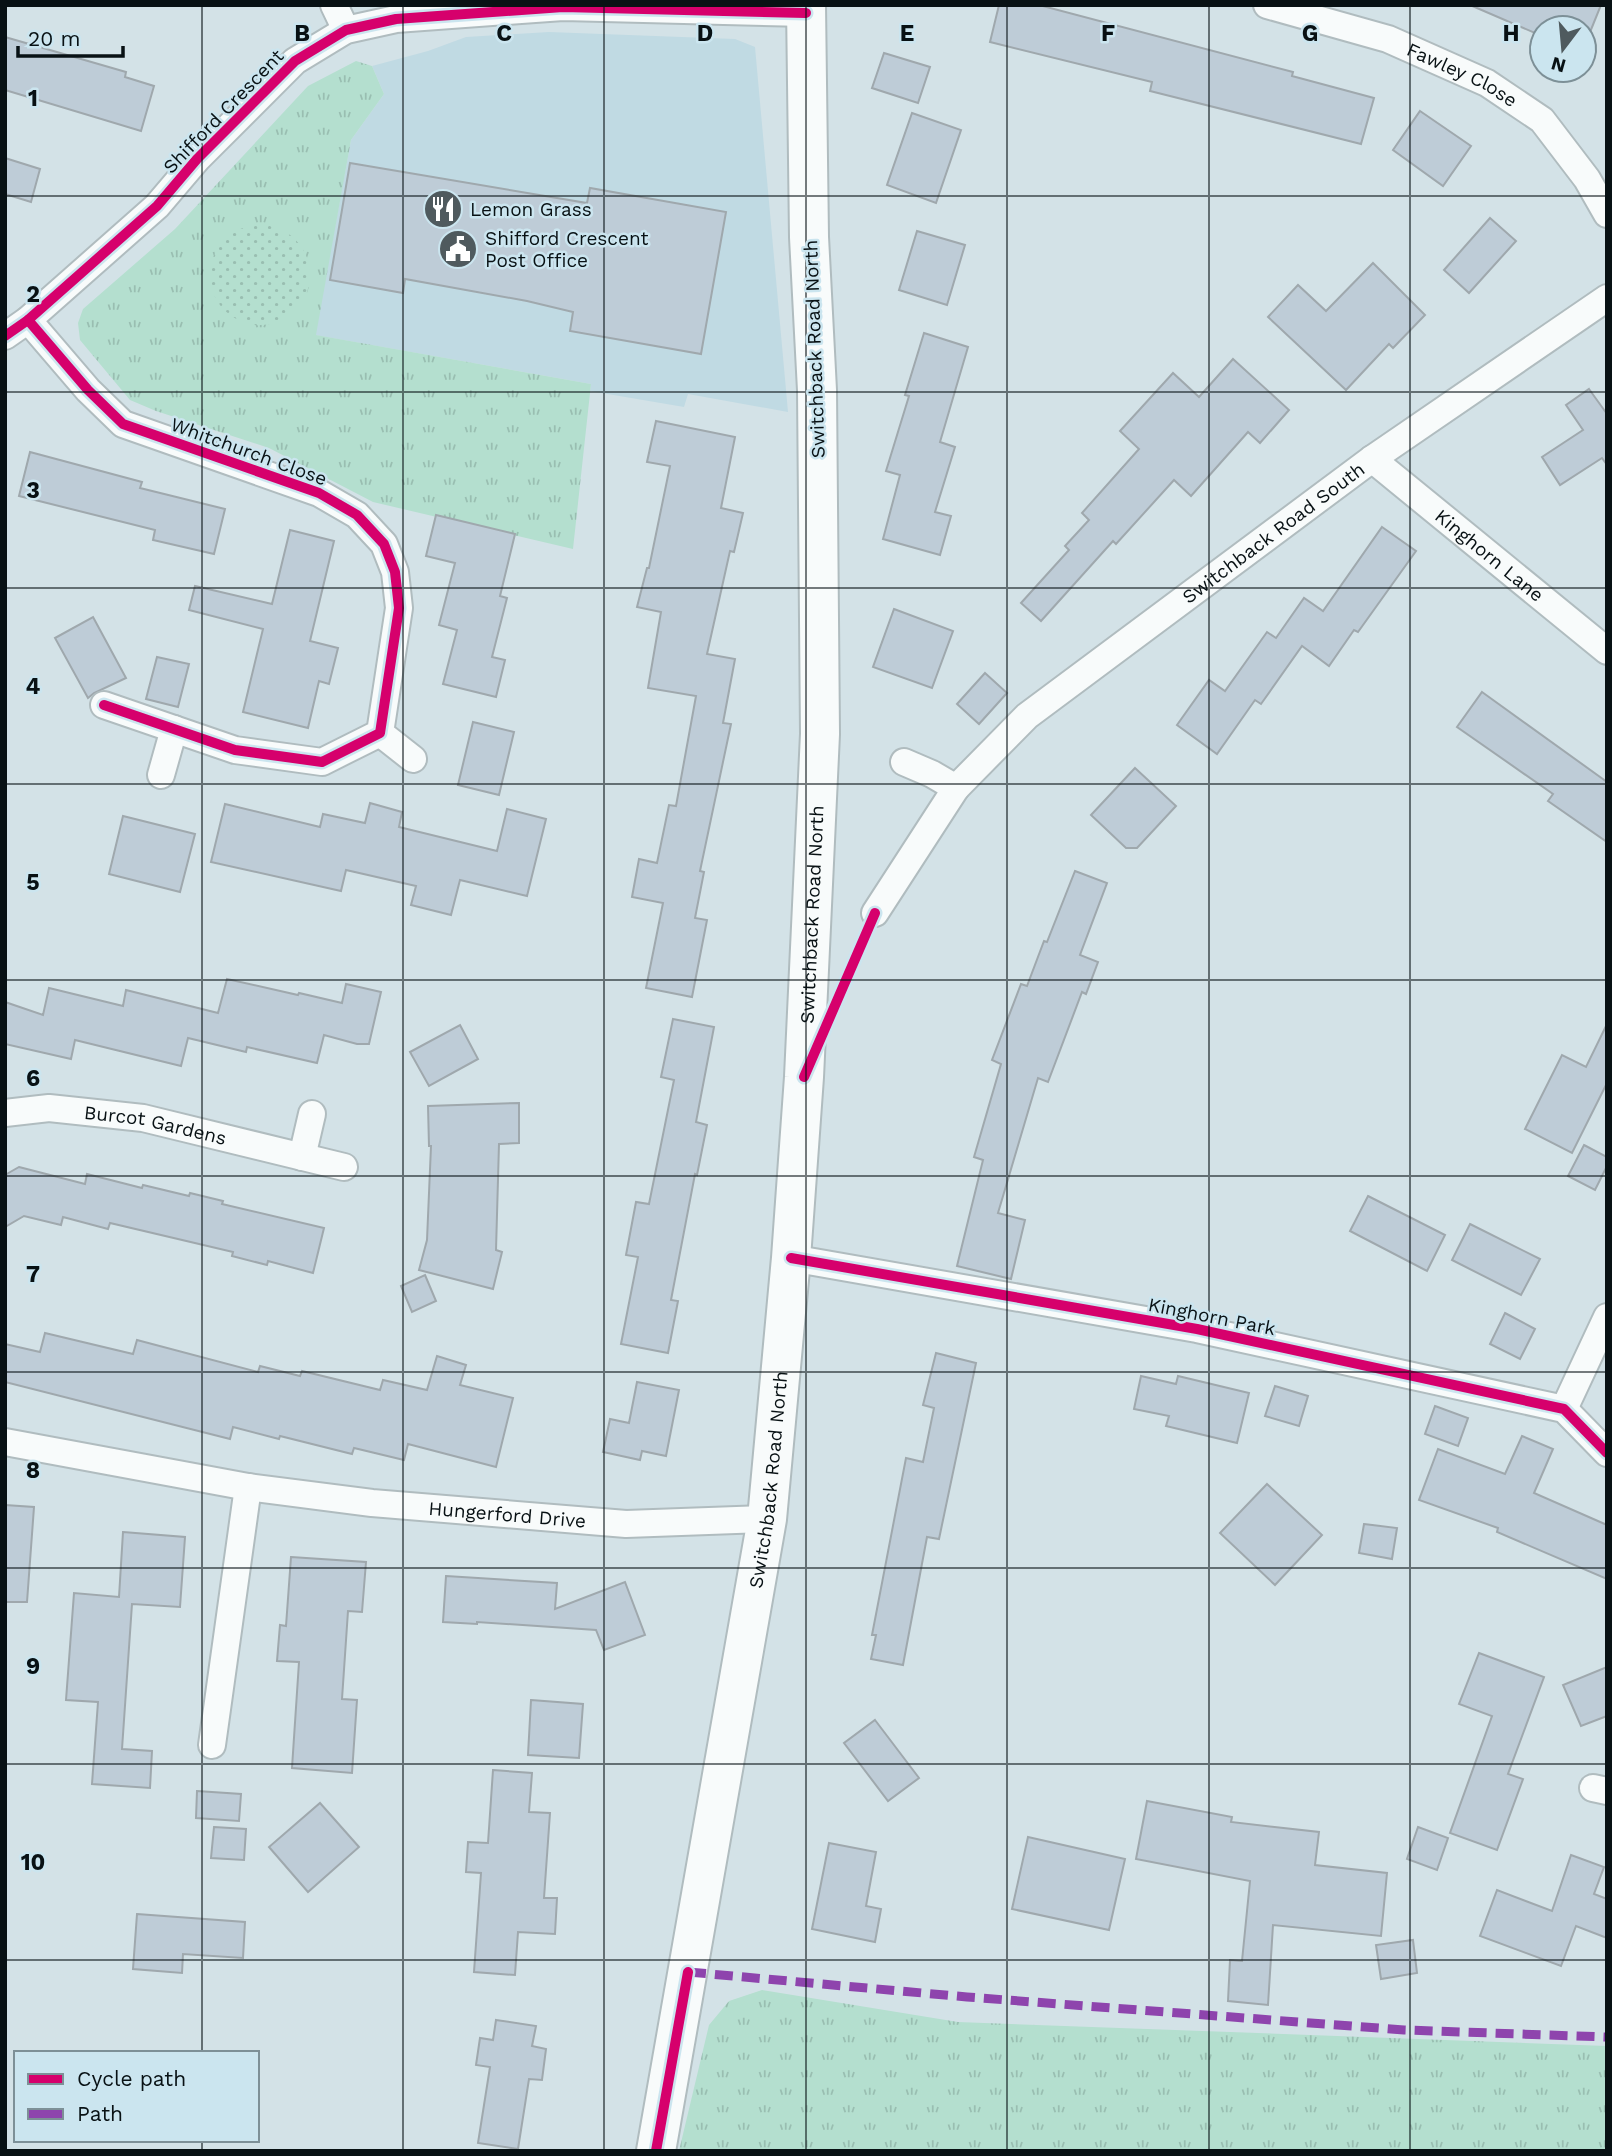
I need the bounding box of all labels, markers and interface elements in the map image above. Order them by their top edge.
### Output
scale bar [18,14,122,58]
north arrow [1528,14,1598,84]
text: B [294,20,310,47]
text: C [496,20,512,47]
text: D [697,20,713,47]
text: E [900,20,914,47]
text: F [1101,20,1115,47]
text: G [1302,20,1318,47]
text: H [1502,20,1520,47]
text: 20 m [28,26,80,51]
street label: Fawley Close [1403,38,1522,112]
street label: Shifford Crescent [158,45,288,178]
text: N [1549,52,1568,78]
text: 1 [28,85,38,112]
restaurant icon: Lemon Grass [422,188,464,230]
place label: Lemon Grass [470,198,592,221]
place label: Shifford Crescent Post Office [485,227,649,272]
public building icon: Shifford Crescent Post Office [437,228,479,270]
street label: Switchback Road North [799,239,830,459]
text: 2 [26,281,40,308]
street label: Whitchurch Close [168,412,330,490]
street label: Switchback Road South [1178,458,1369,608]
text: 3 [26,477,40,504]
street label: Kinghorn Lane [1430,504,1548,607]
text: 4 [26,673,41,700]
street label: Switchback Road North [796,805,829,1024]
text: 5 [26,869,40,896]
text: 6 [26,1065,40,1092]
street label: Burcot Gardens [83,1101,229,1150]
text: 7 [26,1261,40,1288]
street label: Kinghorn Park [1146,1293,1278,1340]
street label: Switchback Road North [744,1370,793,1590]
text: 8 [26,1457,40,1484]
street label: Hungerford Drive [428,1497,587,1533]
text: 9 [26,1653,40,1680]
text: 10 [21,1849,45,1876]
legend [14,2051,259,2142]
text: Cycle path [77,2066,186,2091]
text: Path [77,2101,123,2126]

